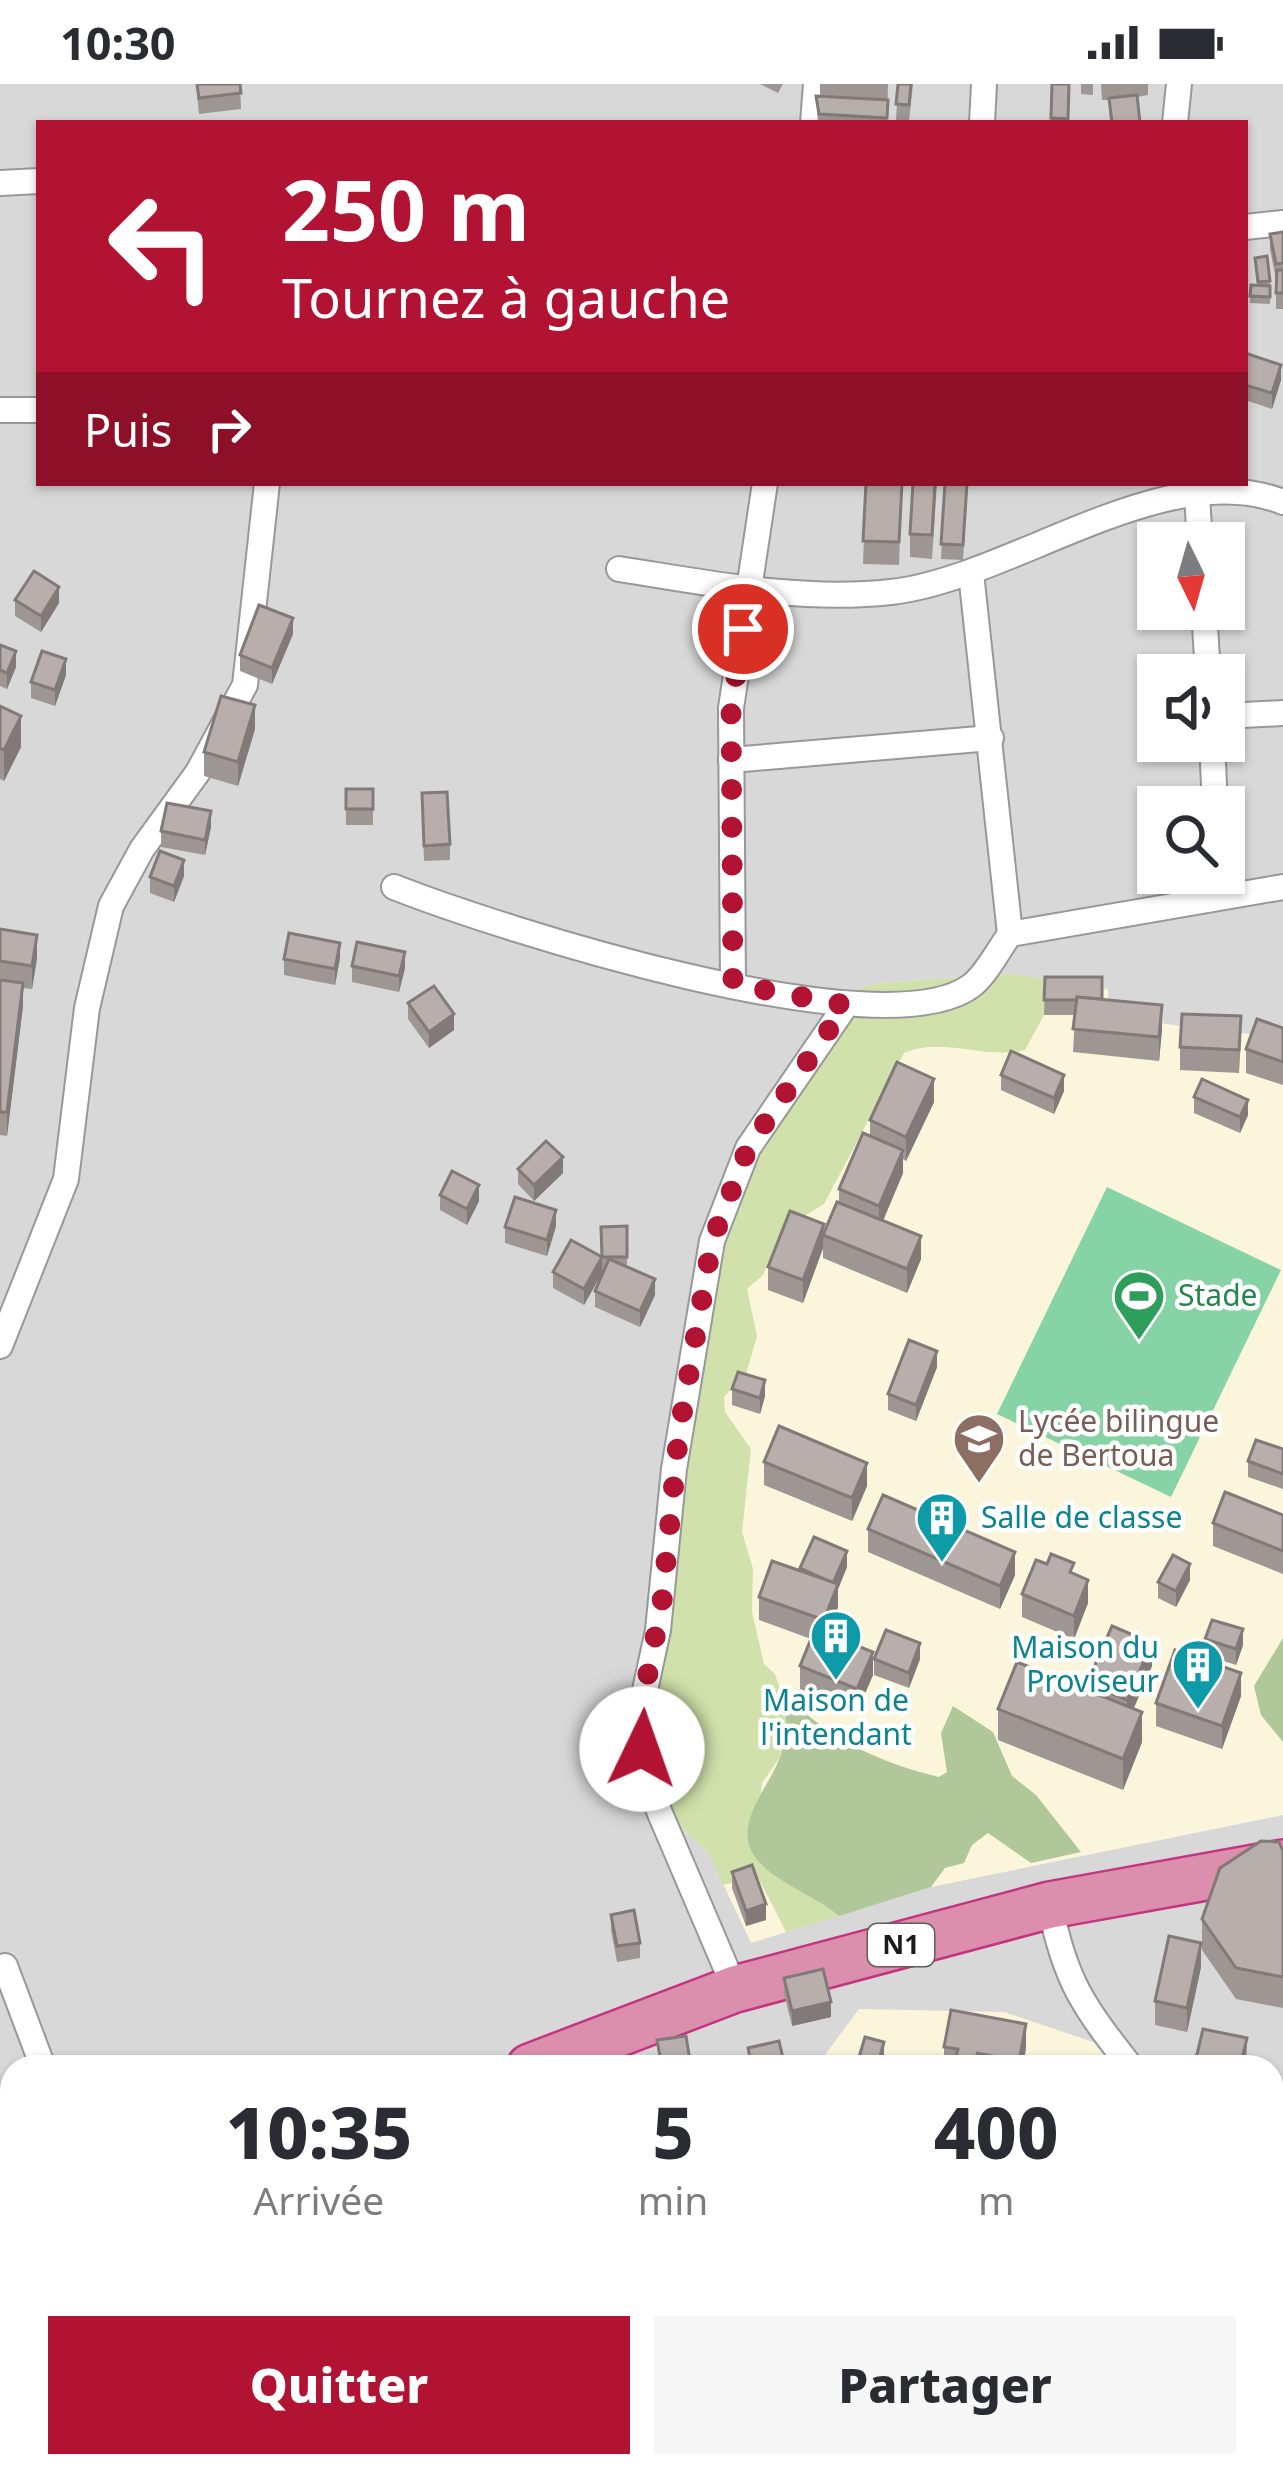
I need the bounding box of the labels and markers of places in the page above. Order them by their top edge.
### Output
pin [692,578,794,680]
sports icon: Stade [1111,1268,1167,1342]
place label: Stade [1178,1274,1258,1315]
place label: Lycée bilingue de Bertoua [1018,1400,1219,1475]
school or university icon: Lycée bilingue de Bertoua [951,1411,1007,1485]
building icon: Salle de classe [914,1490,970,1564]
place label: Salle de classe [981,1496,1182,1537]
building icon: Maison de l'intendant [808,1608,864,1682]
place label: Maison du Proviseur [1011,1626,1159,1701]
building icon: Maison du Proviseur [1170,1637,1226,1711]
place label: Maison de l'intendant [760,1679,912,1754]

